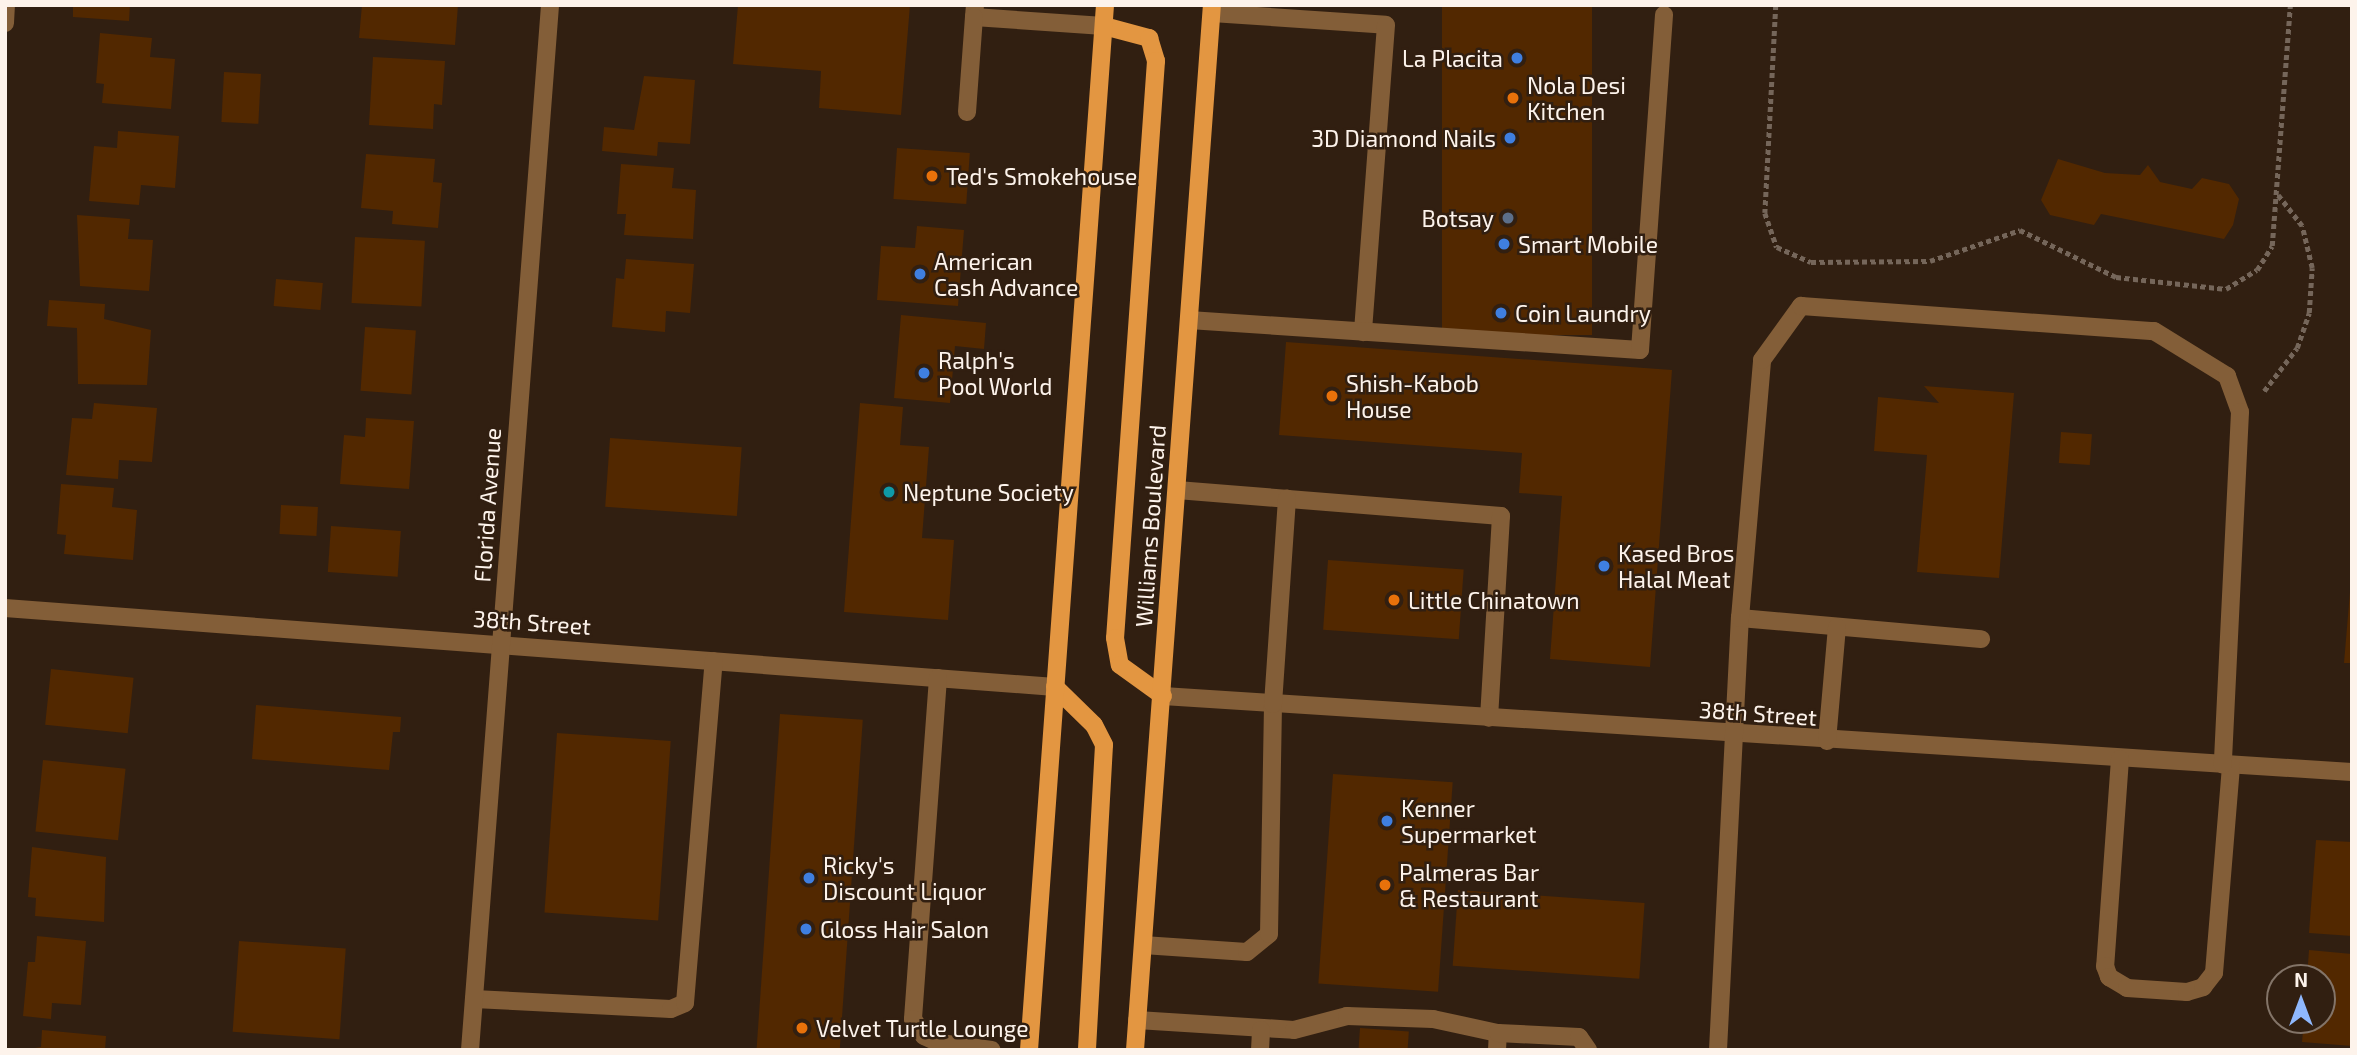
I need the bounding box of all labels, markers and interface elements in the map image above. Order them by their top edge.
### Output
place label: La Placita [1402,44,1503,72]
marker: La Placita [1509,50,1525,66]
place label: Nola Desi Kitchen [1527,71,1626,125]
marker: Nola Desi Kitchen [1505,90,1521,106]
place label: 3D Diamond Nails [1311,124,1496,152]
marker: 3D Diamond Nails [1502,130,1518,146]
place label: Ted's Smokehouse [946,162,1137,190]
marker: Ted's Smokehouse [924,168,940,184]
place label: Botsay [1421,204,1494,232]
marker: Botsay [1500,210,1516,226]
place label: Smart Mobile [1518,230,1658,258]
marker: Smart Mobile [1496,236,1512,252]
place label: American Cash Advance [934,247,1079,301]
marker: American Cash Advance [912,266,928,282]
place label: Coin Laundry [1515,299,1651,327]
marker: Coin Laundry [1493,305,1509,321]
place label: Ralph's Pool World [938,346,1053,400]
marker: Ralph's Pool World [916,365,932,381]
place label: Shish-Kabob House [1346,369,1479,423]
marker: Shish-Kabob House [1324,388,1340,404]
street label: Williams Boulevard [1129,424,1171,628]
street label: Florida Avenue [468,427,506,583]
place label: Neptune Society [903,478,1074,506]
marker: Neptune Society [881,484,897,500]
place label: Kased Bros Halal Meat [1618,539,1734,593]
marker: Kased Bros Halal Meat [1596,558,1612,574]
place label: Little Chinatown [1408,586,1580,614]
marker: Little Chinatown [1386,592,1402,608]
street label: 38th Street [472,604,592,640]
street label: 38th Street [1698,695,1818,731]
place label: Kenner Supermarket [1401,794,1536,848]
marker: Kenner Supermarket [1379,813,1395,829]
place label: Ricky's Discount Liquor [823,851,986,905]
place label: Palmeras Bar & Restaurant [1399,858,1539,912]
marker: Ricky's Discount Liquor [801,870,817,886]
marker: Palmeras Bar & Restaurant [1377,877,1393,893]
place label: Gloss Hair Salon [820,915,990,943]
marker: Gloss Hair Salon [798,921,814,937]
north arrow [2266,964,2336,1034]
text: N [2294,968,2308,991]
place label: Velvet Turtle Lounge [816,1014,1029,1042]
marker: Velvet Turtle Lounge [794,1020,810,1036]

